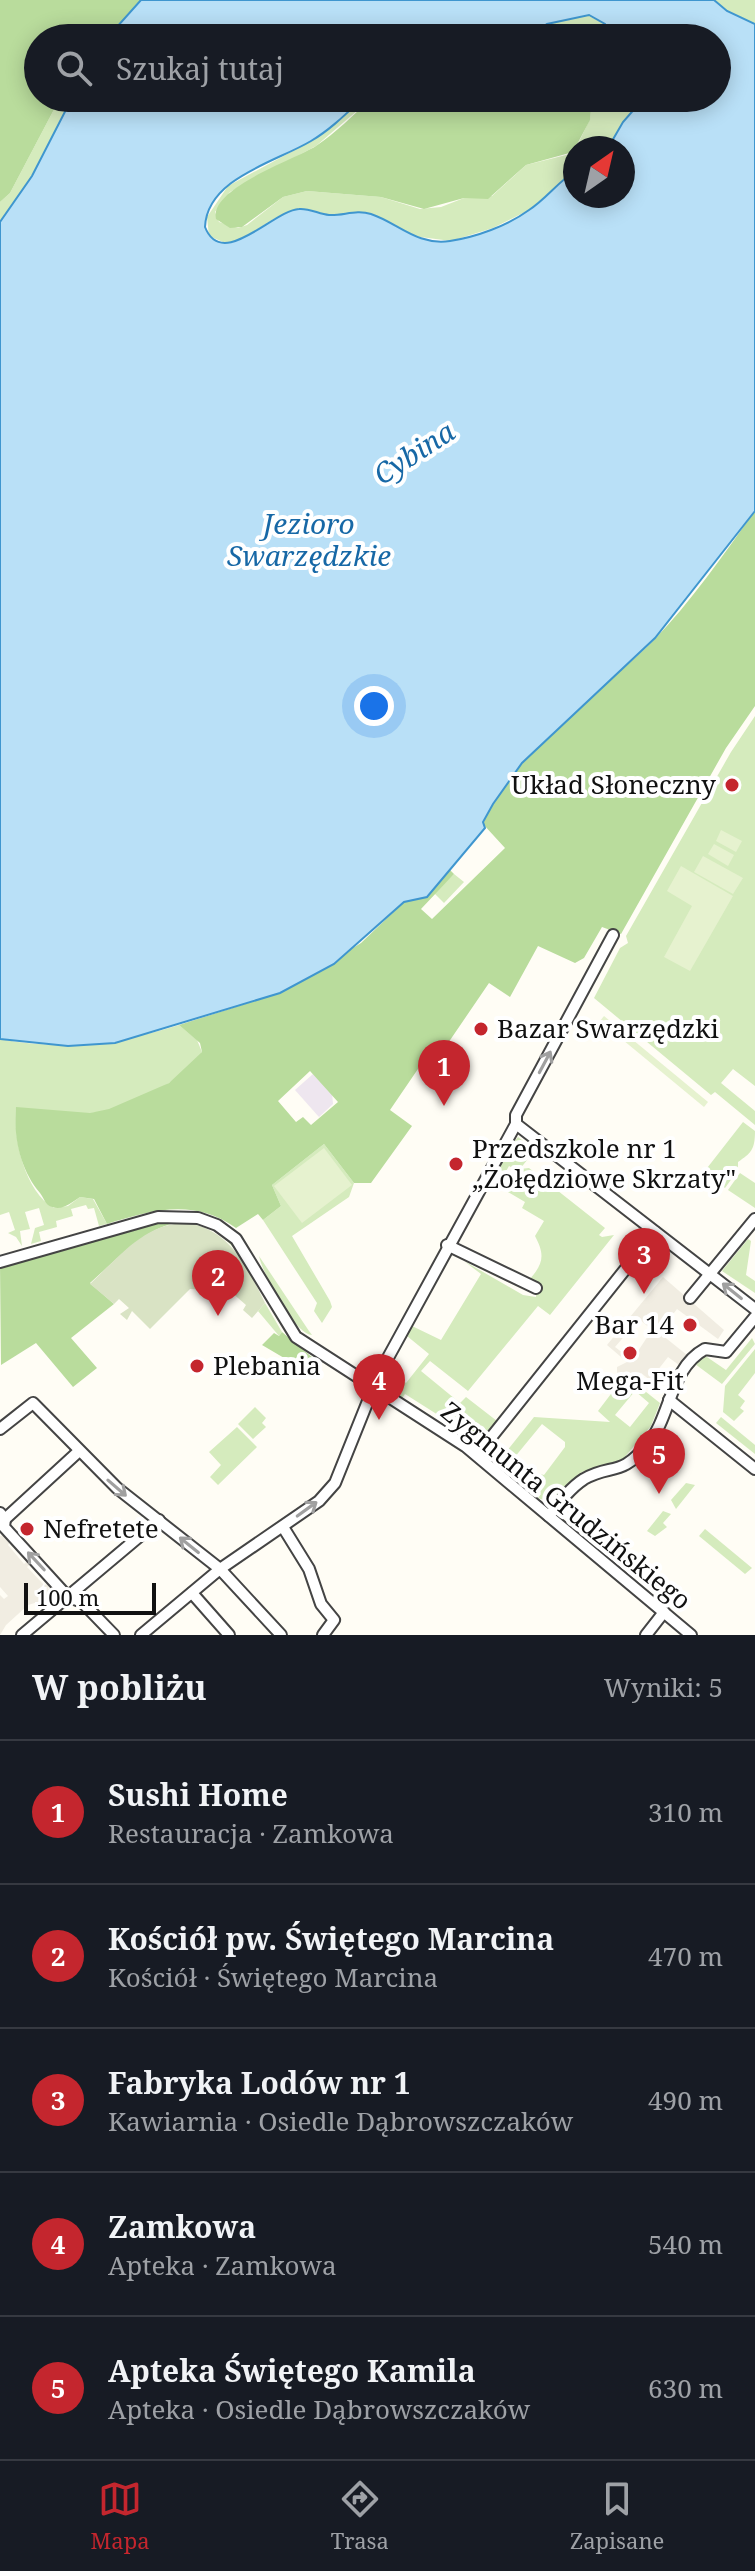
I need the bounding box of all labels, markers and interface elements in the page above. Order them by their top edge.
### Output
search box [24,24,731,112]
icon: search [52,46,96,90]
text: Szukaj tutaj [116,48,284,89]
north arrow [563,136,635,208]
water label: Cybina [366,411,462,492]
water label: Jezioro Swarzędzkie [227,504,391,574]
your location [354,686,394,726]
place label: Układ Słoneczny [511,766,716,802]
marker: Układ Słoneczny [723,776,741,794]
place label: Bazar Swarzędzki [497,1010,719,1046]
marker: Bazar Swarzędzki [472,1020,490,1038]
pin: 1 [418,1040,470,1106]
one-way arrow [537,1050,553,1074]
place label: Przedszkole nr 1 „Żołędziowe Skrzaty" [472,1130,736,1196]
marker: Przedszkole nr 1 „Żołędziowe Skrzaty" [447,1155,465,1173]
pin: 3 [618,1228,670,1294]
pin: 2 [192,1250,244,1316]
one-way arrow [722,1282,743,1300]
place label: Bar 14 [594,1306,674,1342]
marker: Bar 14 [681,1316,699,1334]
marker: Mega-Fit [621,1344,639,1362]
place label: Plebania [213,1347,321,1383]
pin: 4 [353,1354,405,1420]
marker: Plebania [188,1357,206,1375]
place label: Mega-Fit [576,1362,684,1398]
street label: Zygmunta Grudzińskiego [434,1393,699,1617]
pin: 5 [633,1428,685,1494]
one-way arrow [107,1478,127,1496]
one-way arrow [296,1501,318,1518]
place label: Nefretete [43,1510,159,1546]
marker: Nefretete [18,1520,36,1538]
one-way arrow [179,1536,200,1553]
one-way arrow [27,1552,45,1572]
scale bar [24,1579,156,1615]
text: 100 m [36,1582,99,1612]
text: W pobliżu [32,1664,207,1710]
text: Wyniki: 5 [604,1669,723,1705]
text: Sushi Home [108,1774,288,1815]
text: 1 [51,1794,65,1830]
text: 310 m [648,1794,723,1830]
text: Restauracja · Zamkowa [108,1815,394,1851]
text: Kościół pw. Świętego Marcina [108,1918,554,1959]
text: 2 [51,1938,65,1974]
text: 470 m [648,1938,723,1974]
text: Kościół · Świętego Marcina [108,1959,438,1995]
text: Fabryka Lodów nr 1 [108,2062,411,2103]
text: 3 [51,2082,65,2118]
text: 490 m [648,2082,723,2118]
text: Kawiarnia · Osiedle Dąbrowszczaków [108,2103,573,2139]
text: Zamkowa [108,2206,256,2247]
text: 4 [51,2226,65,2262]
text: 540 m [648,2226,723,2262]
text: Apteka · Zamkowa [108,2247,337,2283]
text: Apteka Świętego Kamila [108,2350,476,2391]
text: 5 [51,2370,65,2406]
text: 630 m [648,2370,723,2406]
text: Apteka · Osiedle Dąbrowszczaków [108,2391,530,2427]
tab: Mapa [91,2477,150,2555]
tab: Trasa [331,2477,389,2555]
tab: Zapisane [570,2477,664,2555]

